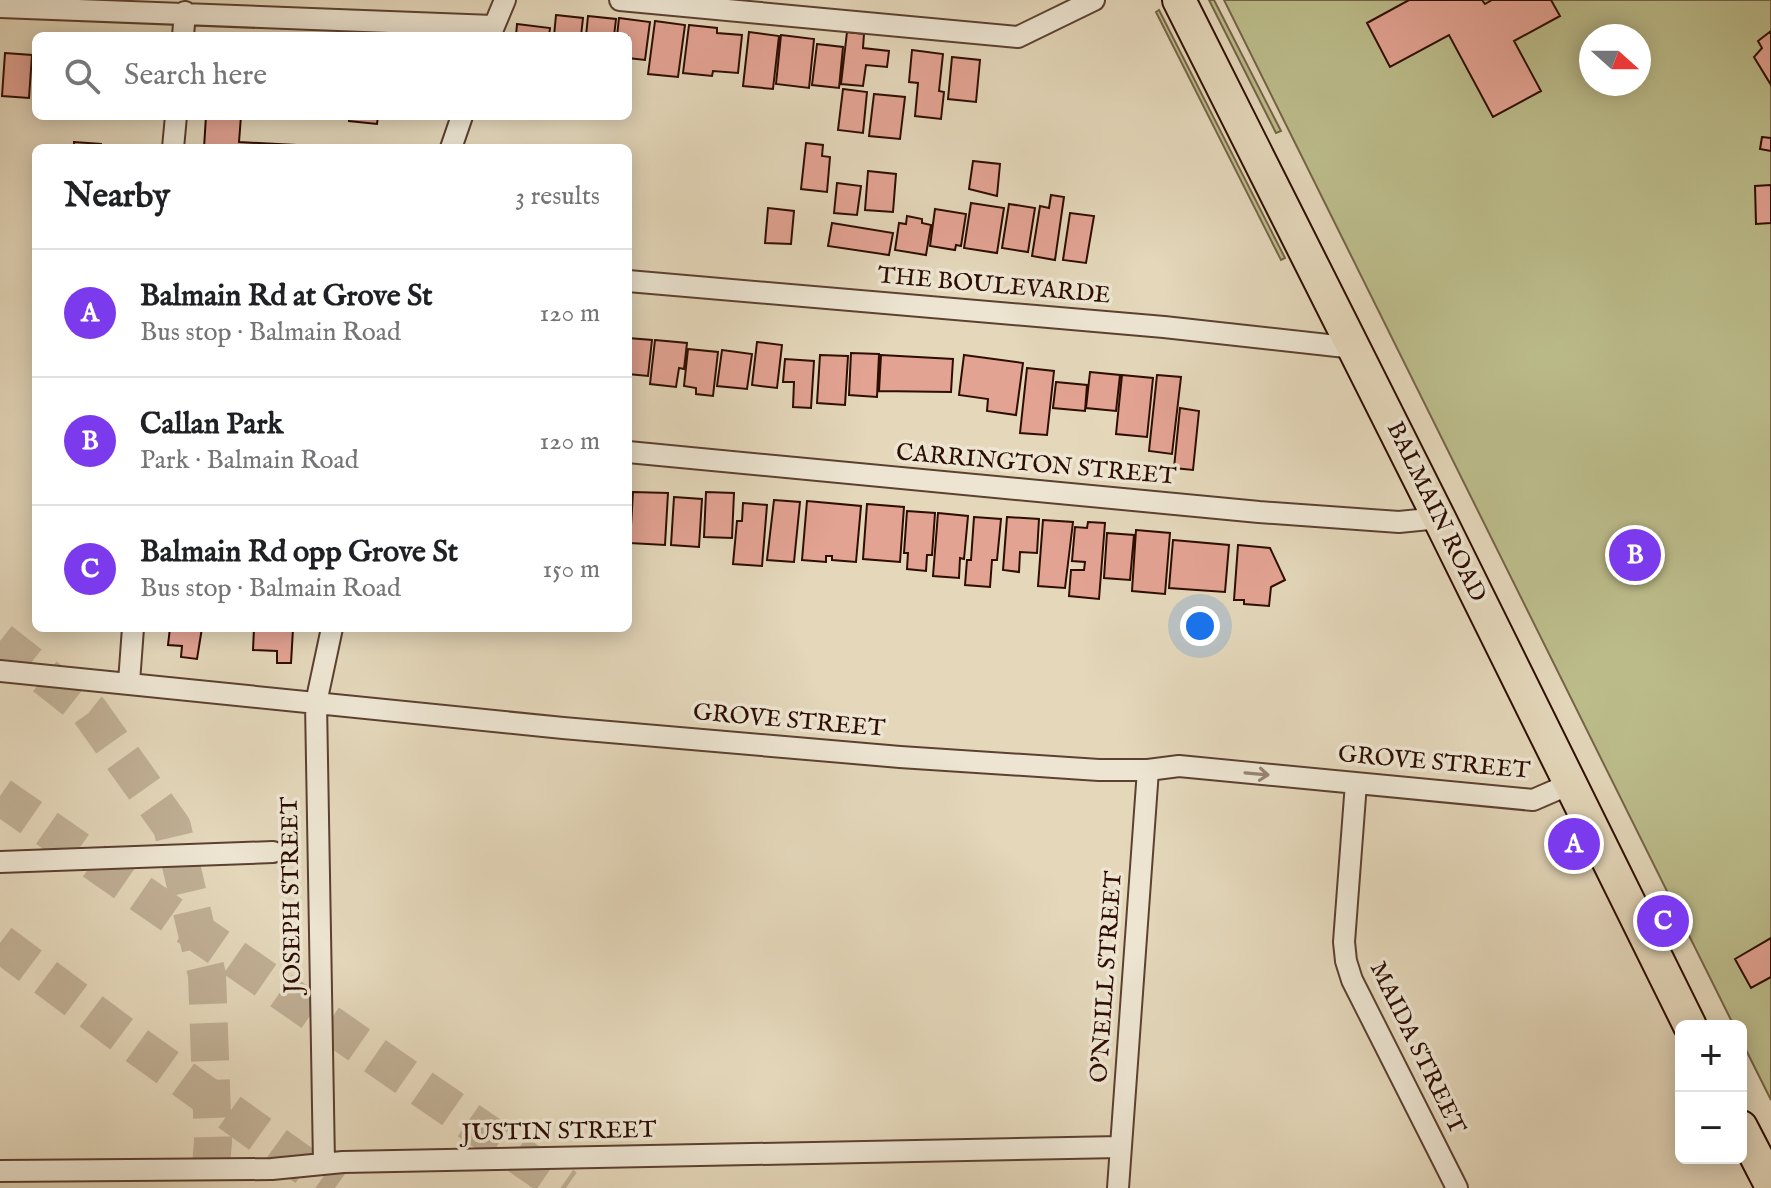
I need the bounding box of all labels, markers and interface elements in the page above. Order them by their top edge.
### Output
north arrow [1579,24,1651,96]
search box [32,32,632,120]
icon: search [60,54,104,98]
text: Search here [124,57,267,95]
text: Nearby [64,175,170,218]
text: 3 results [515,180,600,213]
street label: THE BOULEVARDE [876,260,1112,312]
text: Balmain Rd at Grove St [140,278,433,316]
text: A [81,297,99,330]
text: 120 m [540,297,600,330]
text: Bus stop · Balmain Road [140,316,401,349]
text: Callan Park [140,406,283,444]
street label: BALMAIN ROAD [1379,417,1493,607]
text: B [81,425,99,458]
text: 120 m [540,425,600,458]
street label: CARRINGTON STREET [895,437,1178,493]
text: Park · Balmain Road [140,444,359,477]
pin: B [1609,525,1661,585]
text: Balmain Rd opp Grove St [140,534,458,572]
text: C [81,553,99,586]
text: 150 m [542,553,600,586]
text: Bus stop · Balmain Road [140,572,401,605]
your location [1180,606,1220,646]
street label: GROVE STREET [692,697,887,745]
street label: GROVE STREET [1337,739,1532,787]
one-way arrow [1243,766,1270,781]
street label: JOSEPH STREET [275,796,309,997]
pin: A [1548,814,1600,874]
street label: O'NEILL STREET [1084,870,1130,1084]
pin: C [1637,891,1689,951]
street label: MAIDA STREET [1362,957,1472,1140]
map controls [1675,1020,1747,1164]
button: + [1675,1020,1747,1092]
button: − [1675,1092,1747,1164]
street label: JUSTIN STREET [458,1115,657,1149]

